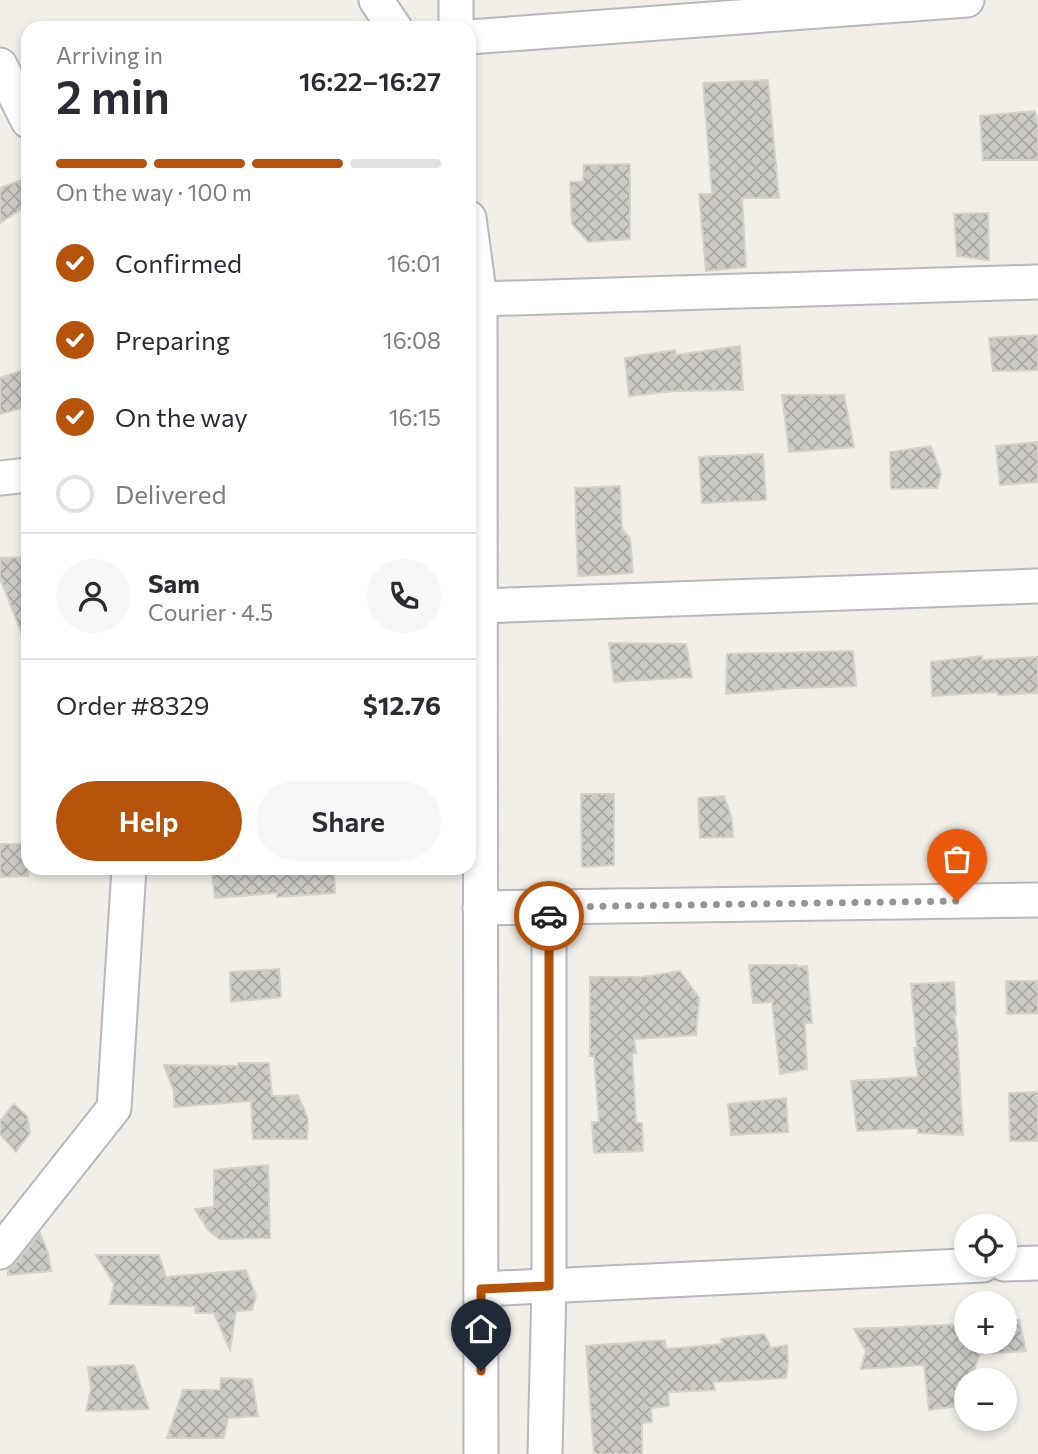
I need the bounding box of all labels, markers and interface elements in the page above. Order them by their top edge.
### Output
text: Arriving in [56,41,163,69]
text: 16:22–16:27 [299,65,441,96]
text: 2 min [56,67,170,123]
text: On the way · 100 m [56,178,252,206]
icon: check [56,244,94,282]
text: Confirmed [115,247,242,278]
text: 16:01 [387,249,441,277]
icon: check [56,321,94,359]
text: Preparing [115,324,230,355]
text: 16:08 [383,326,441,354]
icon: check [56,398,94,436]
text: On the way [115,401,248,432]
text: 16:15 [389,403,441,431]
text: Delivered [115,478,226,509]
button: person [56,559,130,633]
button: phone [367,559,441,633]
text: Sam [148,567,200,598]
text: Courier · 4.5 [148,598,273,626]
text: Order #8329 [56,689,210,720]
text: $12.76 [363,689,441,720]
button: Help [56,781,242,861]
button: Share [256,781,441,861]
pin [927,829,987,901]
icon: bag [938,840,976,878]
courier [514,881,584,951]
icon: car [530,897,568,935]
map controls [954,1214,1017,1431]
button: locate [954,1214,1017,1277]
button: + [954,1291,1017,1354]
pin [451,1299,511,1371]
icon: home [462,1310,500,1348]
button: − [954,1368,1017,1431]

